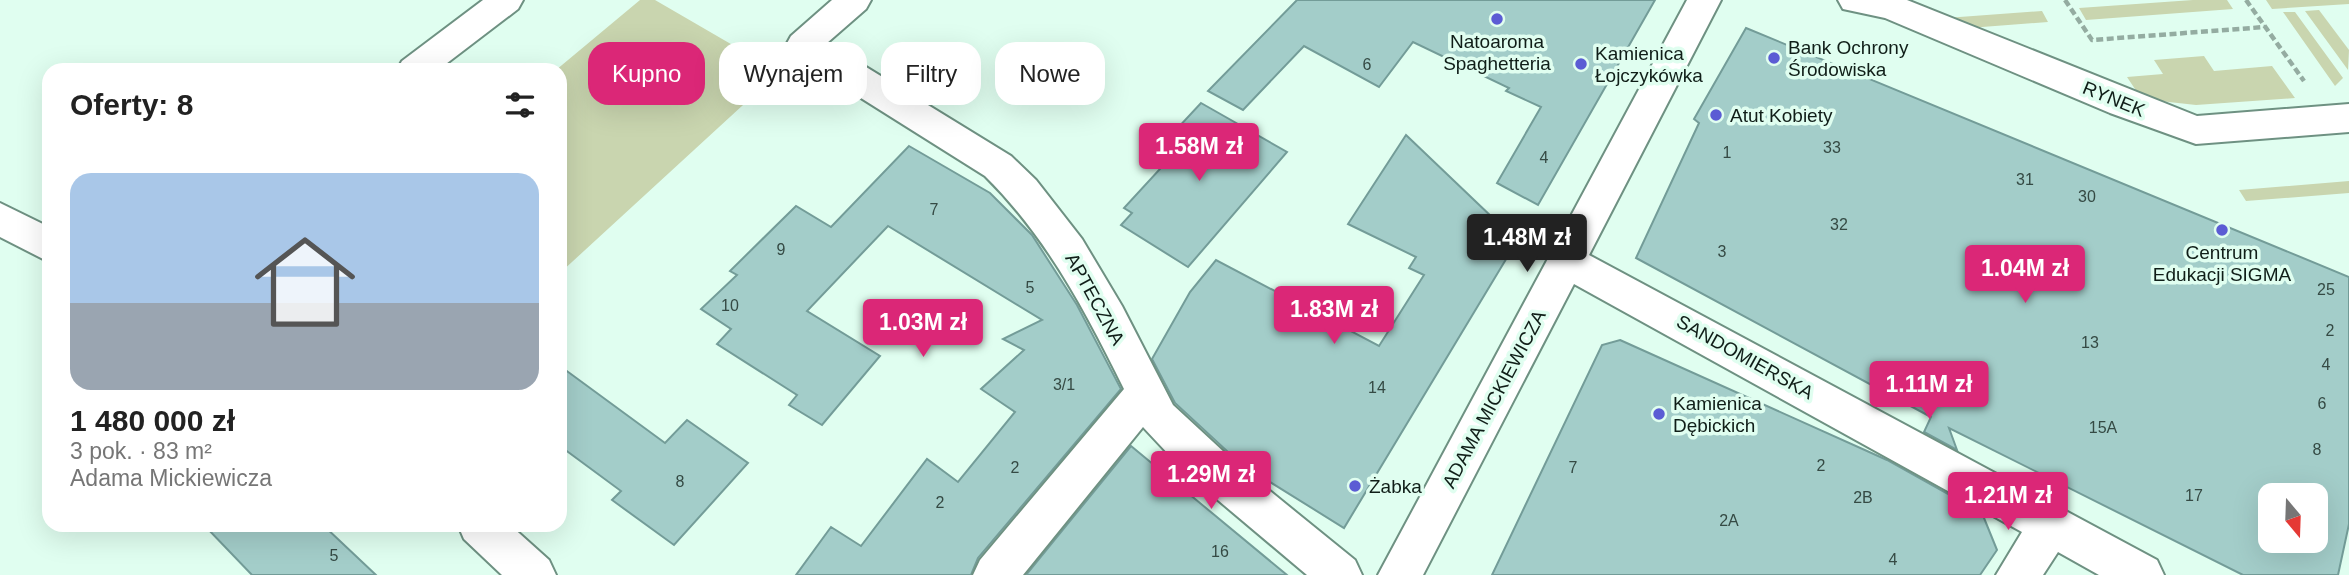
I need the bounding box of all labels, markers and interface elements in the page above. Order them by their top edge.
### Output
marker: Natoaroma Spaghetteria [1489,11,1505,27]
place label: Natoaroma Spaghetteria [1443,31,1551,74]
place label: Bank Ochrony Środowiska [1788,37,1909,80]
chip: Kupno [588,42,705,105]
chip: Wynajem [719,42,867,105]
chip: Filtry [881,42,981,105]
chip: Nowe [995,42,1105,105]
place label: Kamienica Łojczykówka [1595,43,1703,86]
marker: Bank Ochrony Środowiska [1766,50,1782,66]
house number: 6 [1363,56,1372,73]
marker: Kamienica Łojczykówka [1573,56,1589,72]
street label: RYNEK [2080,77,2148,121]
icon: filters [501,86,539,124]
text: Oferty: 8 [70,88,193,121]
place label: Atut Kobiety [1730,105,1833,126]
marker: Atut Kobiety [1708,107,1724,123]
pin: 1.58M zł [1127,124,1271,183]
text: 1.58M zł [1155,133,1243,159]
house number: 33 [1823,139,1841,156]
house number: 1 [1723,144,1732,161]
house number: 4 [1540,149,1549,166]
house number: 31 [2016,171,2034,188]
house number: 30 [2078,188,2096,205]
house number: 7 [930,201,939,218]
pin: 1.48M zł [1455,215,1599,274]
house number: 32 [1830,216,1848,233]
icon: home [242,219,368,345]
marker: Centrum Edukacji SIGMA [2214,222,2230,238]
text: 1.48M zł [1483,224,1571,250]
house number: 9 [777,241,786,258]
place label: Centrum Edukacji SIGMA [2153,242,2291,285]
house number: 3 [1718,243,1727,260]
pin: 1.04M zł [1953,246,2097,305]
street label: APTECZNA [1061,250,1129,349]
text: 1.04M zł [1981,255,2069,281]
house number: 5 [1026,279,1035,296]
house number: 25 [2317,281,2335,298]
pin: 1.83M zł [1262,286,1406,346]
text: 1.83M zł [1290,296,1378,322]
house number: 10 [721,297,739,314]
pin: 1.03M zł [851,300,995,359]
street label: ADAMA MICKIEWICZA [1438,306,1550,492]
text: 1.03M zł [879,309,967,335]
street label: SANDOMIERSKA [1673,311,1817,403]
house number: 2 [2326,322,2335,339]
house number: 13 [2081,334,2099,351]
house number: 4 [2322,356,2331,373]
pin: 1.11M zł [1857,362,2001,421]
text: 1.11M zł [1886,371,1972,397]
house number: 3/1 [1053,376,1075,393]
house number: 14 [1368,379,1386,396]
place label: Kamienica Dębickich [1673,393,1762,436]
house number: 6 [2318,395,2327,412]
text: 1 480 000 zł [70,404,235,437]
marker: Kamienica Dębickich [1651,406,1667,422]
house number: 15A [2089,419,2118,436]
text: 3 pok. · 83 m² [70,438,212,464]
house number: 8 [2313,441,2322,458]
pin: 1.29M zł [1139,452,1283,511]
house number: 2 [1817,457,1826,474]
house number: 2 [1011,459,1020,476]
house number: 7 [1569,459,1578,476]
text: 1.29M zł [1167,461,1255,487]
text: Adama Mickiewicza [70,465,272,491]
pin: 1.21M zł [1936,472,2080,532]
house number: 8 [676,473,685,490]
place label: Żabka [1369,476,1422,497]
marker: Żabka [1347,478,1363,494]
text: 1.21M zł [1964,482,2052,508]
north arrow [2258,483,2328,553]
map controls [2258,483,2328,553]
house number: 17 [2185,487,2203,504]
house number: 2B [1853,489,1873,506]
house number: 2 [936,494,945,511]
house number: 2A [1719,512,1739,529]
house number: 16 [1211,543,1229,560]
house number: 5 [330,547,339,564]
house number: 4 [1889,551,1898,568]

